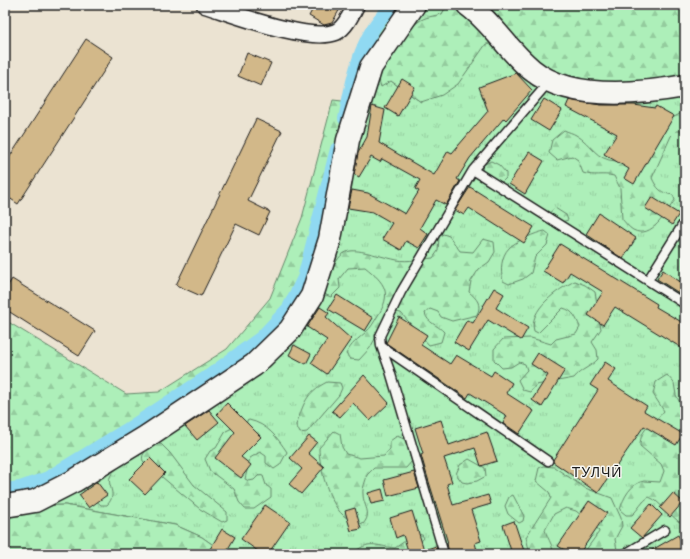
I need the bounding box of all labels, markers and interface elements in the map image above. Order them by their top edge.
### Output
district label: ТУЛЧӢ [572,463,622,483]

